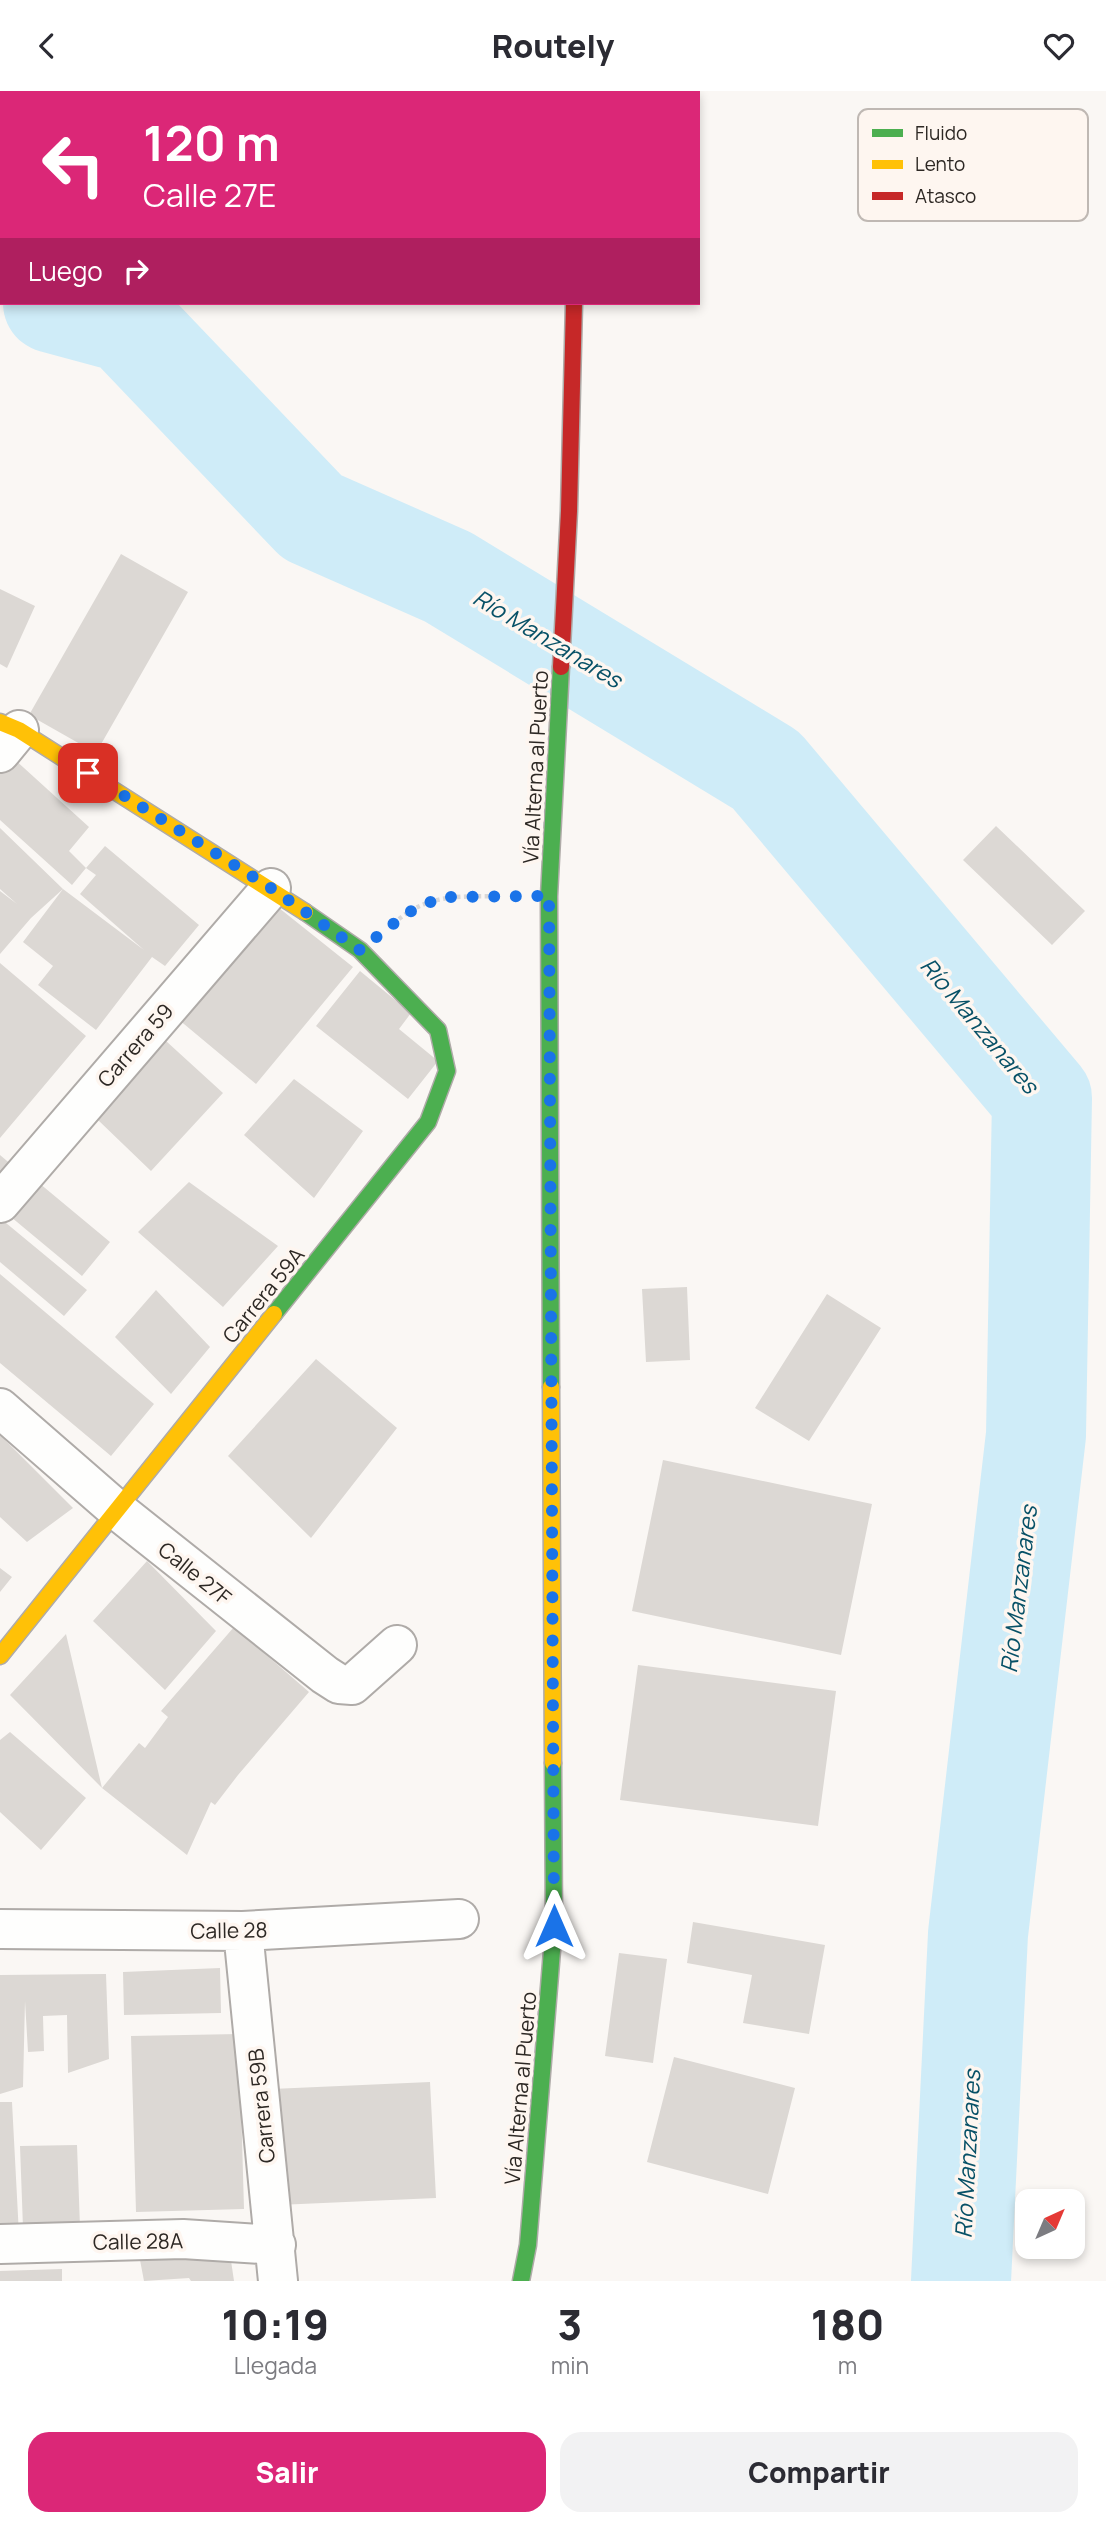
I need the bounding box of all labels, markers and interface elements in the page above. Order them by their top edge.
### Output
text: Routely [492,24,614,68]
icon: back [28,27,66,65]
icon: heart [1040,27,1078,65]
text: 120 m [143,109,280,176]
legend [858,109,1088,221]
icon: left [28,119,119,210]
text: Fluido [915,120,967,146]
text: Lento [915,151,965,177]
text: Calle 27E [143,173,276,217]
text: Atasco [915,183,976,209]
icon: right [117,252,155,290]
text: Luego [28,253,103,289]
water label: Río Manzanares [468,581,630,696]
street label: Vía Alterna al Puerto [516,670,554,864]
pin [58,743,118,803]
icon: arrive [69,754,107,792]
water label: Río Manzanares [914,950,1048,1101]
street label: Carrera 59 [91,997,179,1093]
street label: Carrera 59A [216,1241,310,1349]
water label: Río Manzanares [992,1502,1044,1674]
street label: Calle 27F [153,1535,238,1611]
position arrow [517,1889,591,1963]
street label: Calle 28 [190,1915,268,1945]
street label: Vía Alterna al Puerto [498,1990,542,2186]
street label: Carrera 59B [241,2047,281,2165]
water label: Río Manzanares [947,2067,987,2239]
north arrow [1015,2189,1085,2259]
map controls [1015,2189,1085,2259]
street label: Calle 28A [93,2226,183,2256]
text: 10:19 [222,2295,329,2353]
text: 3 [558,2295,582,2353]
text: 180 [811,2295,884,2353]
text: Llegada [234,2349,317,2381]
text: min [551,2349,589,2381]
text: m [838,2349,857,2381]
button: Salir [28,2432,546,2512]
button: Compartir [560,2432,1078,2512]

